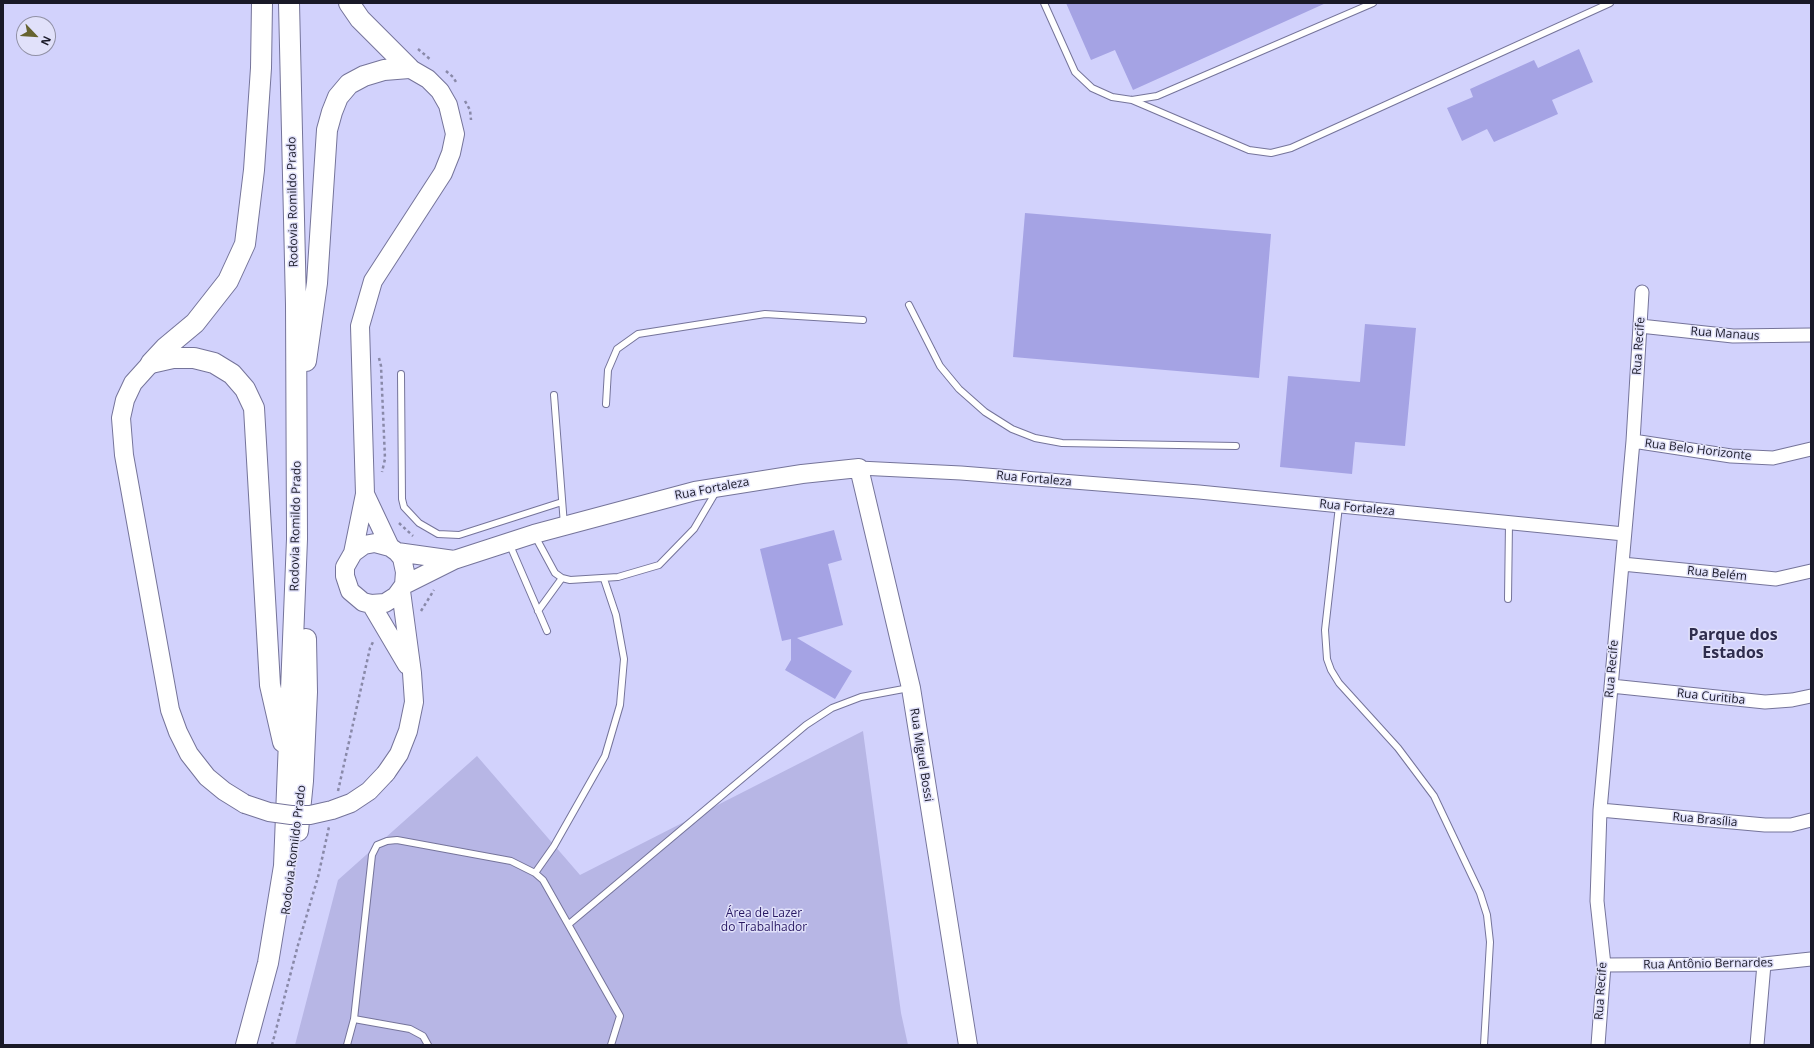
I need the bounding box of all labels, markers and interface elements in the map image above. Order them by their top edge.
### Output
north arrow [16,16,56,56]
text: N [38,34,55,48]
street label: Rodovia Romildo Prado [285,136,301,268]
street label: Rua Recife [1630,316,1648,376]
street label: Rua Manaus [1690,324,1760,344]
street label: Rua Belo Horizonte [1644,436,1752,464]
street label: Rodovia Romildo Prado [288,460,304,592]
street label: Rua Fortaleza [996,469,1072,489]
street label: Rua Fortaleza [673,475,751,503]
street label: Rua Fortaleza [1319,497,1395,519]
street label: Rua Belém [1686,564,1748,584]
district label: Parque dos Estados [1688,625,1778,663]
street label: Rua Recife [1602,639,1622,699]
street label: Rua Curitiba [1676,686,1746,708]
street label: Rua Miguel Bossi [906,707,936,803]
street label: Rodovia Romildo Prado [279,784,309,916]
street label: Rua Brasília [1672,810,1738,830]
park label: Área de Lazer do Trabalhador [721,907,807,935]
street label: Rua Antônio Bernardes [1643,956,1773,972]
street label: Rua Recife [1592,961,1610,1021]

